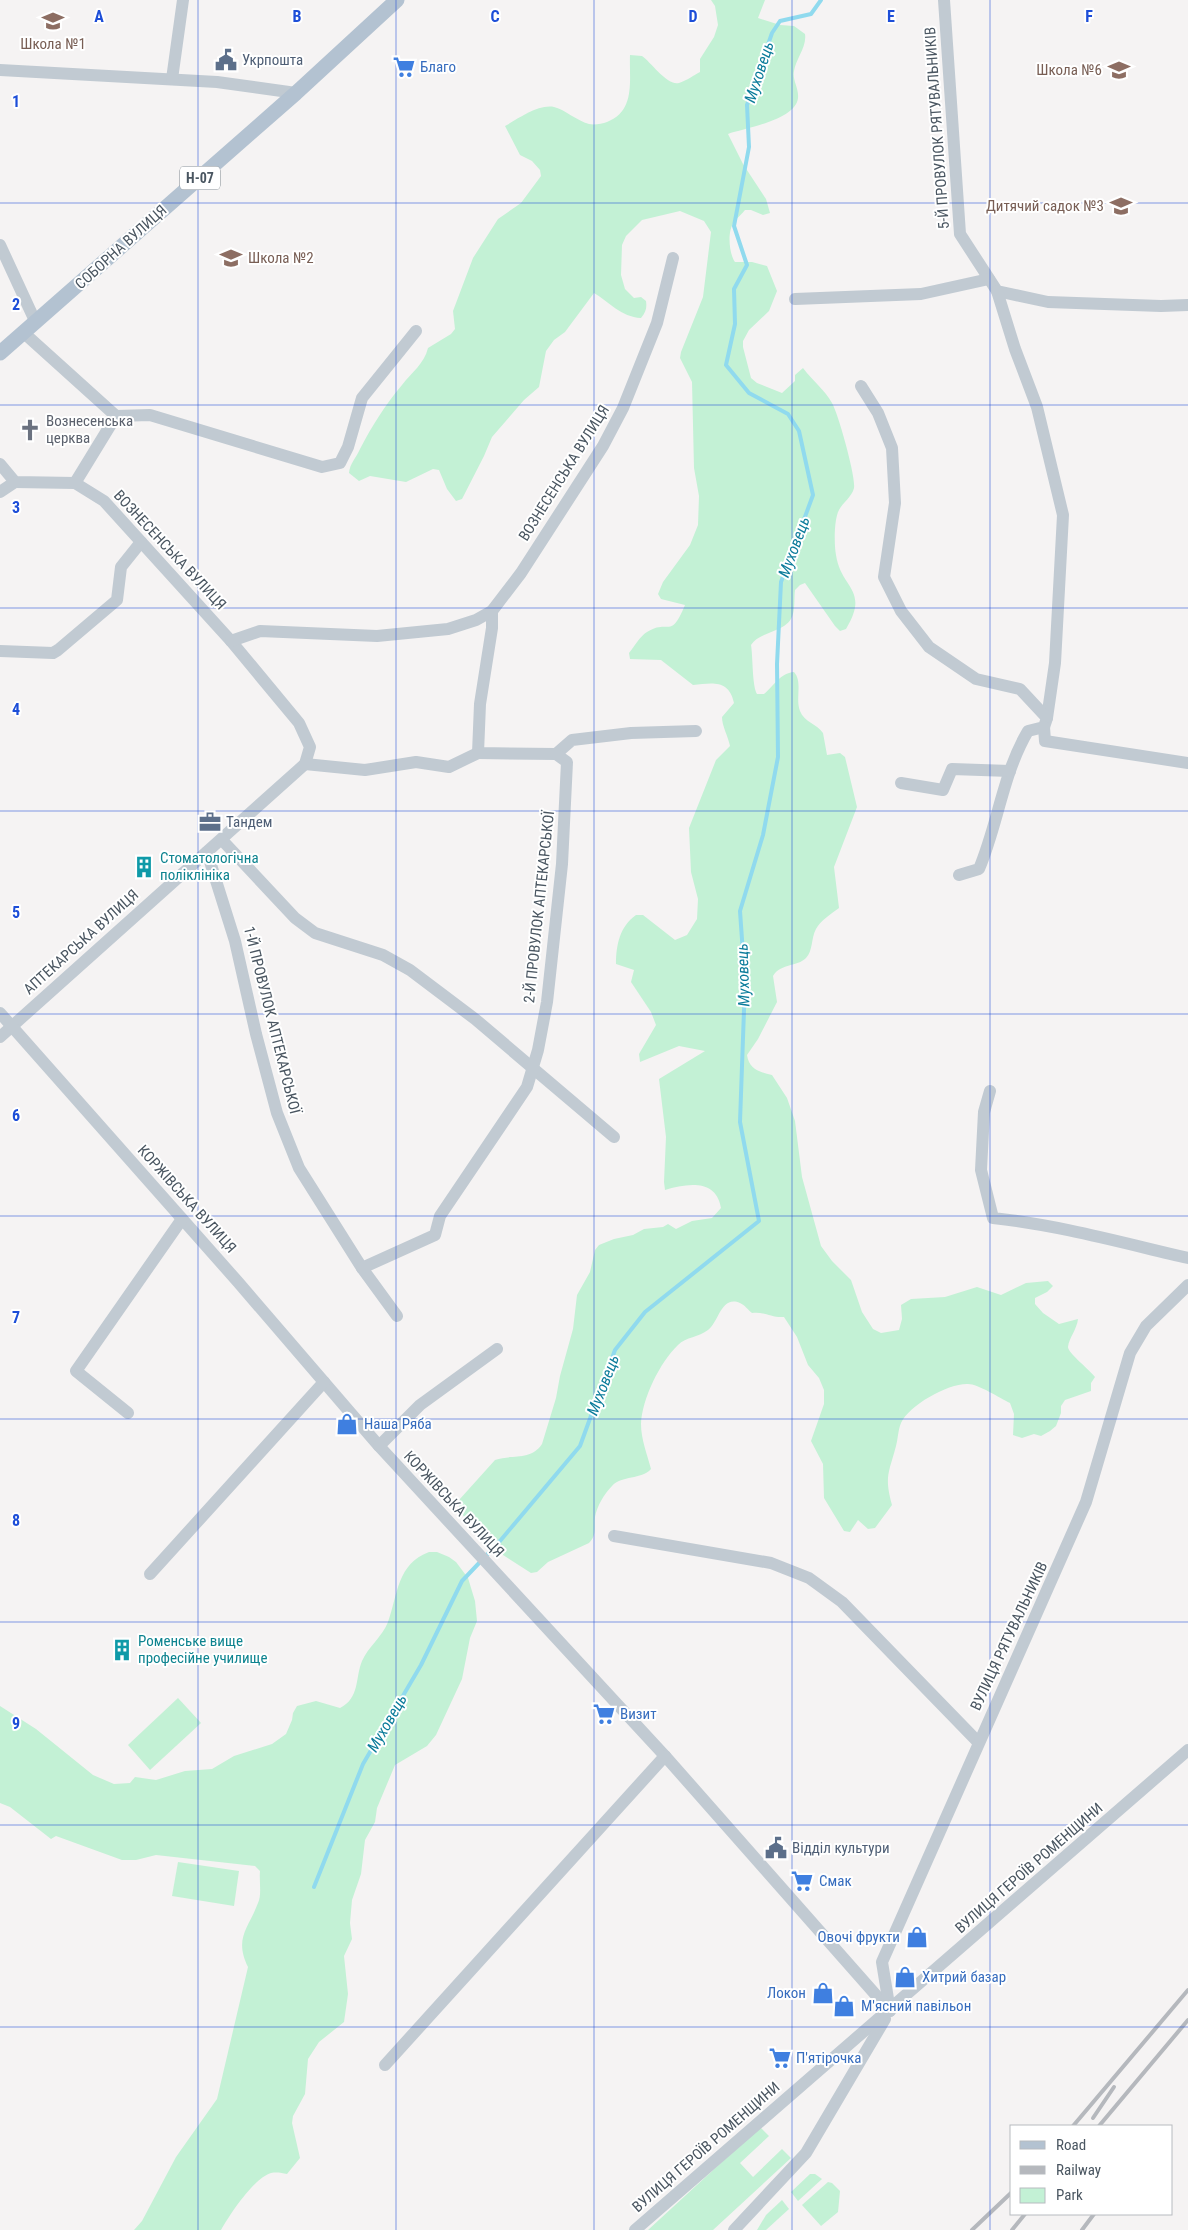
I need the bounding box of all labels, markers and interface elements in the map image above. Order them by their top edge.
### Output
text: A [94,7,104,26]
text: B [293,7,302,26]
text: C [490,7,500,26]
text: D [688,7,698,26]
text: E [887,7,895,26]
text: F [1085,7,1093,26]
school or university icon: Школа №1 [40,8,66,34]
street label: 5-Й ПРОВУЛОК РЯТУВАЛЬНИКІВ [921,26,953,230]
place label: Школа №1 [20,35,86,53]
water label: Муховець [740,39,778,105]
public building icon: Укрпошта [213,47,239,73]
place label: Укрпошта [242,51,303,69]
supermarket icon: Благо [391,54,417,80]
school or university icon: Школа №6 [1106,57,1132,83]
place label: Благо [420,58,456,76]
place label: Школа №6 [1036,61,1102,79]
text: 1 [12,92,20,111]
road number: Н-07 [180,167,220,190]
school or university icon: Дитячий садок №3 [1108,193,1134,219]
place label: Дитячий садок №3 [986,197,1104,215]
street label: СОБОРНА ВУЛИЦЯ [71,201,171,293]
school or university icon: Школа №2 [218,245,244,271]
place label: Школа №2 [248,249,314,267]
text: 2 [12,295,20,314]
street label: ВОЗНЕСЕНСЬКА ВУЛИЦЯ [515,402,613,544]
place label: Вознесенська церква [46,412,133,447]
church icon: Вознесенська церква [17,417,43,443]
street label: ВОЗНЕСЕНСЬКА ВУЛИЦЯ [110,487,230,613]
text: 3 [12,498,20,517]
water label: Муховець [774,514,814,580]
text: 4 [12,700,20,719]
office icon: Тандем [197,809,223,835]
street label: 2-Й ПРОВУЛОК АПТЕКАРСЬКОЇ [520,809,558,1004]
place label: Тандем [226,813,273,831]
place label: Стоматологічна поліклініка [160,849,259,884]
building icon: Стоматологічна поліклініка [131,854,157,880]
street label: АПТЕКАРСЬКА ВУЛИЦЯ [20,886,142,998]
text: 5 [12,903,20,922]
street label: 1-Й ПРОВУЛОК АПТЕКАРСЬКОЇ [240,924,304,1117]
water label: Муховець [732,943,754,1007]
text: 6 [12,1106,20,1125]
street label: КОРЖІВСЬКА ВУЛИЦЯ [134,1141,240,1257]
text: 7 [12,1308,20,1327]
water label: Муховець [583,1352,623,1418]
shop icon: Наша Ряба [334,1411,360,1437]
place label: Наша Ряба [364,1415,432,1433]
street label: КОРЖІВСЬКА ВУЛИЦЯ [400,1447,508,1561]
text: 8 [12,1511,20,1530]
street label: ВУЛИЦЯ РЯТУВАЛЬНИКІВ [967,1559,1051,1713]
place label: Роменське вище професійне училище [138,1632,268,1667]
building icon: Роменське вище професійне училище [109,1637,135,1663]
water label: Муховець [363,1691,411,1755]
supermarket icon: Визит [591,1701,617,1727]
place label: Визит [620,1705,657,1723]
text: 9 [12,1714,20,1733]
street label: ВУЛИЦЯ ГЕРОЇВ РОМЕНЩИНИ [952,1799,1106,1937]
public building icon: Відділ культури [763,1835,789,1861]
place label: Відділ культури [792,1839,890,1857]
supermarket icon: Смак [789,1868,815,1894]
place label: Смак [819,1872,852,1890]
shop icon: Овочі фрукти [904,1924,930,1950]
place label: Овочі фрукти [818,1928,900,1946]
shop icon: Хитрий базар [892,1964,918,1990]
place label: Хитрий базар [922,1968,1006,1986]
shop icon: Локон [810,1980,836,2006]
place label: Локон [767,1984,806,2002]
shop icon: М'ясний павільон [831,1993,857,2019]
place label: М'ясний павільон [861,1997,971,2015]
supermarket icon: П'ятірочка [767,2045,793,2071]
place label: П'ятірочка [796,2049,862,2067]
street label: ВУЛИЦЯ ГЕРОЇВ РОМЕНЩИНИ [629,2078,783,2216]
legend [1010,2125,1173,2215]
text: Road [1056,2136,1086,2154]
text: Railway [1056,2161,1101,2179]
text: Park [1056,2186,1083,2204]

